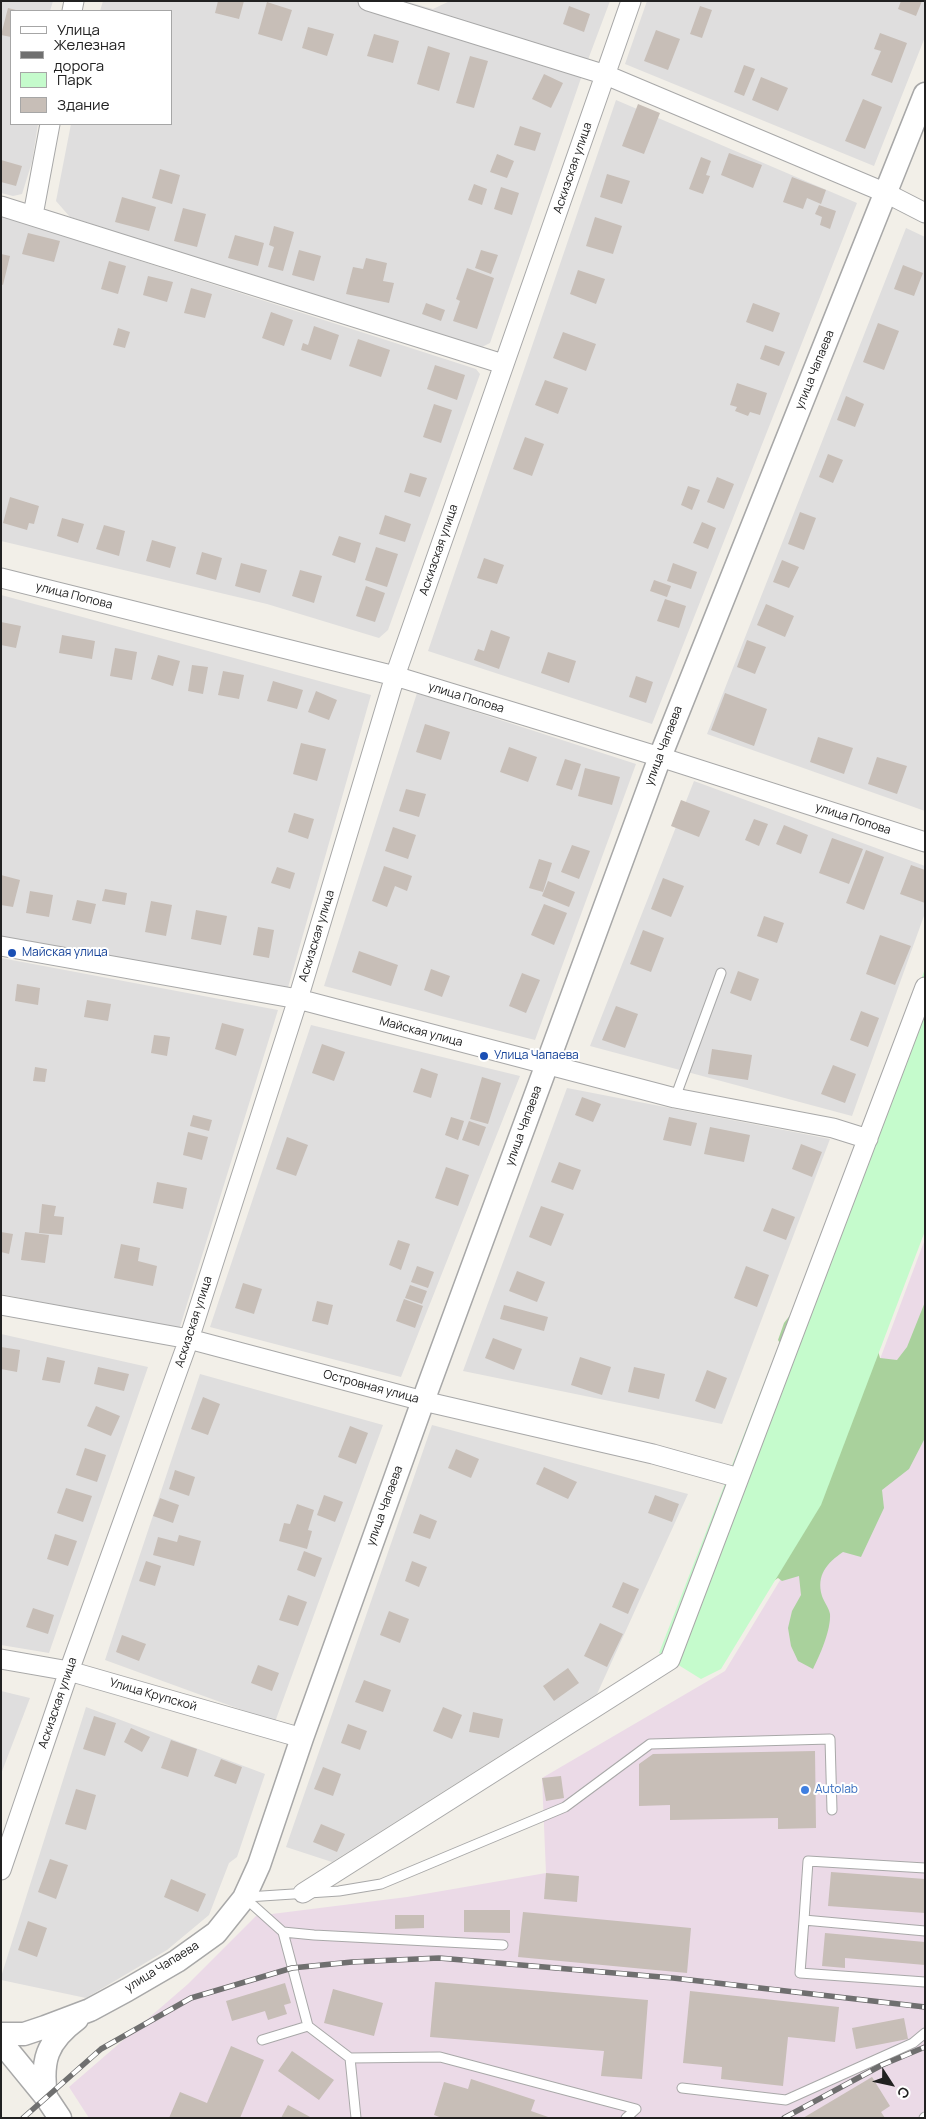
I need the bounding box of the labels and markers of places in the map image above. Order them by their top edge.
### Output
place label: Майская улица [22,946,108,960]
marker: Майская улица [6,947,18,959]
place label: Улица Чапаева [494,1049,579,1063]
marker: Улица Чапаева [478,1050,490,1062]
place label: Autolab [815,1783,858,1797]
marker: Autolab [799,1784,811,1796]

